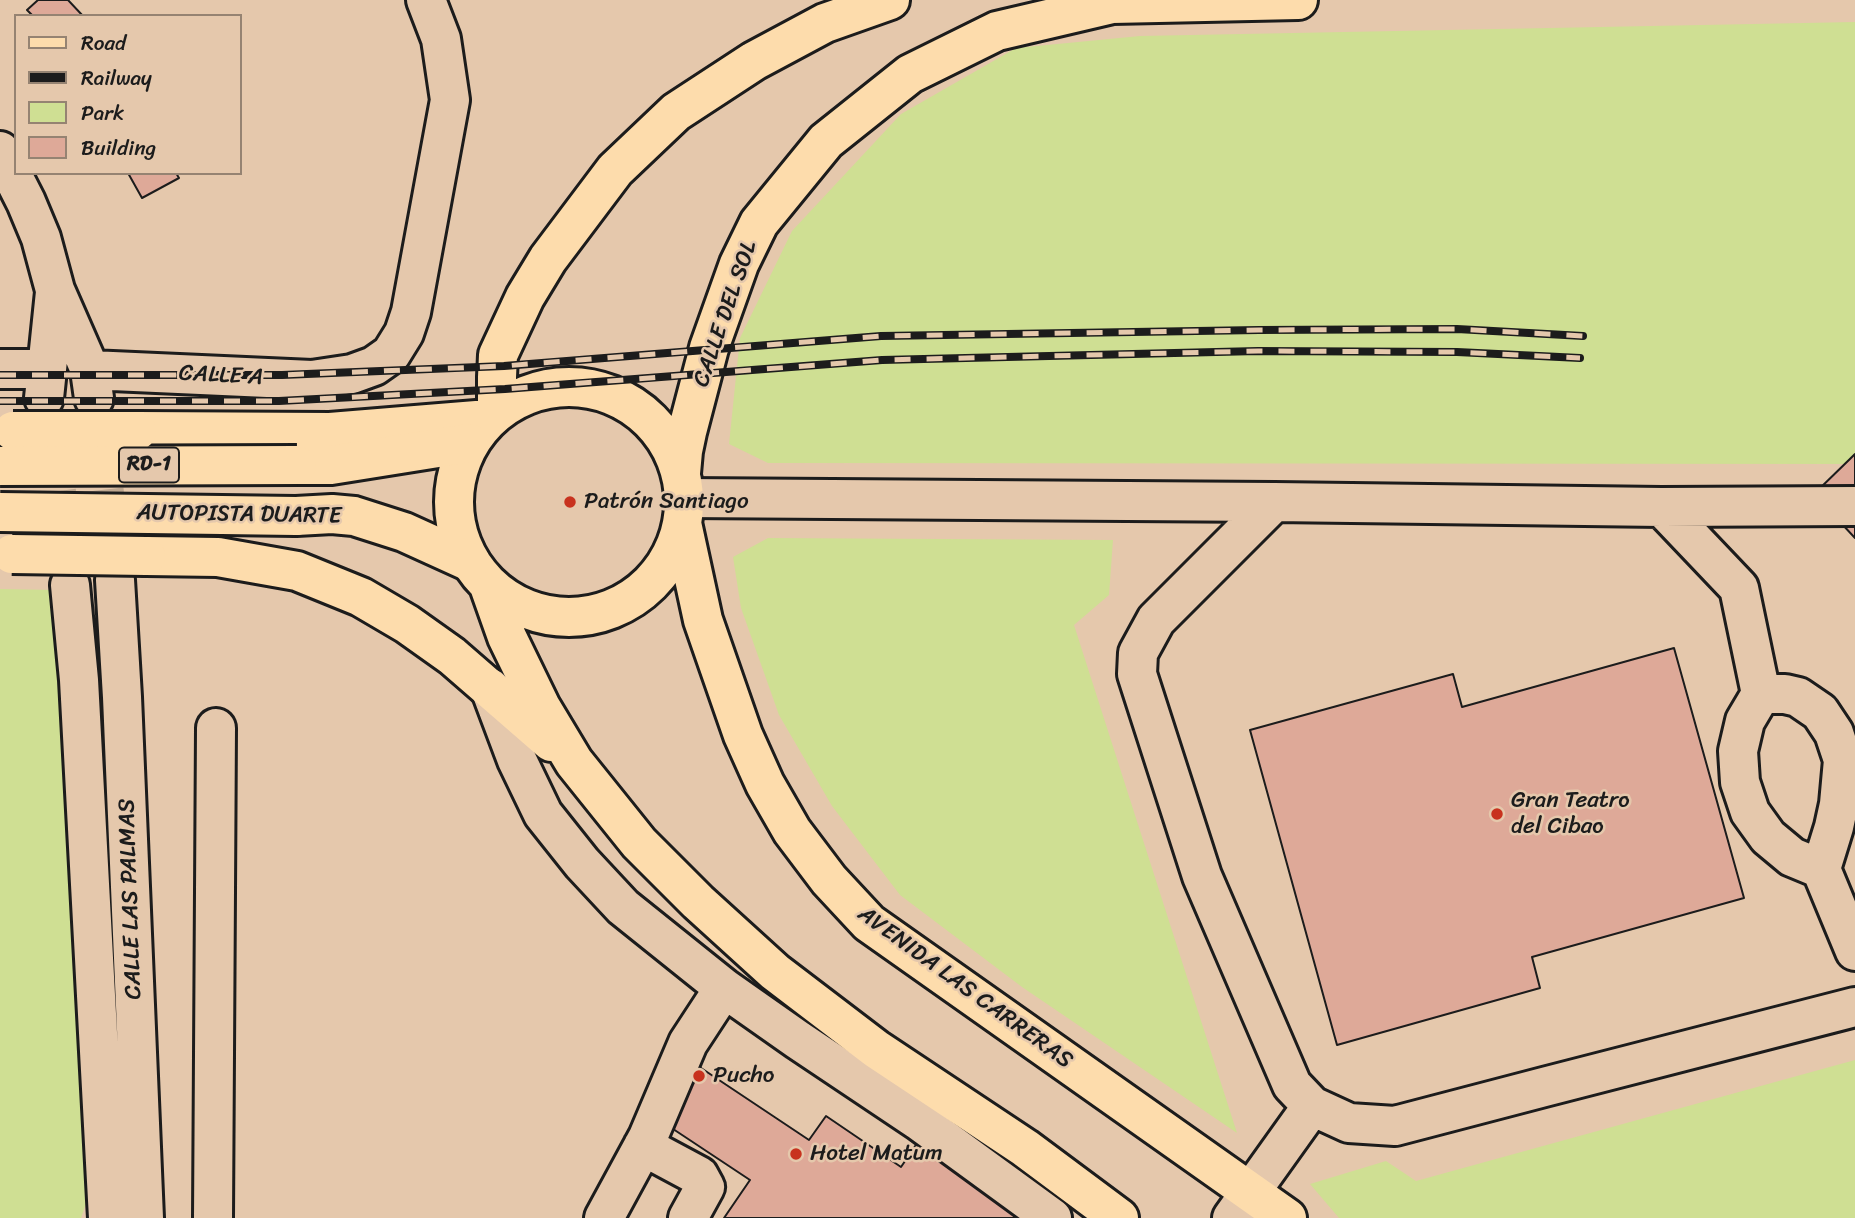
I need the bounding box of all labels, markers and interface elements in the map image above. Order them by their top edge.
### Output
legend [14,14,242,175]
text: Road [81,24,126,62]
text: Railway [81,59,152,97]
text: Park [81,94,124,132]
text: Building [81,129,156,167]
street label: CALLE DEL SOL [688,237,764,391]
street label: CALLE A [178,360,264,392]
road number: RD-1 [119,448,179,482]
place label: Patrón Santiago [584,488,749,516]
marker: Patrón Santiago [562,494,578,510]
street label: AUTOPISTA DUARTE [136,499,342,531]
place label: Gran Teatro del Cibao [1511,787,1630,841]
street label: CALLE LAS PALMAS [114,798,148,1000]
marker: Gran Teatro del Cibao [1489,806,1505,822]
street label: AVENIDA LAS CARRERAS [852,901,1078,1075]
place label: Pucho [713,1062,775,1090]
marker: Pucho [691,1068,707,1084]
place label: Hotel Matum [810,1140,943,1168]
marker: Hotel Matum [788,1146,804,1162]

